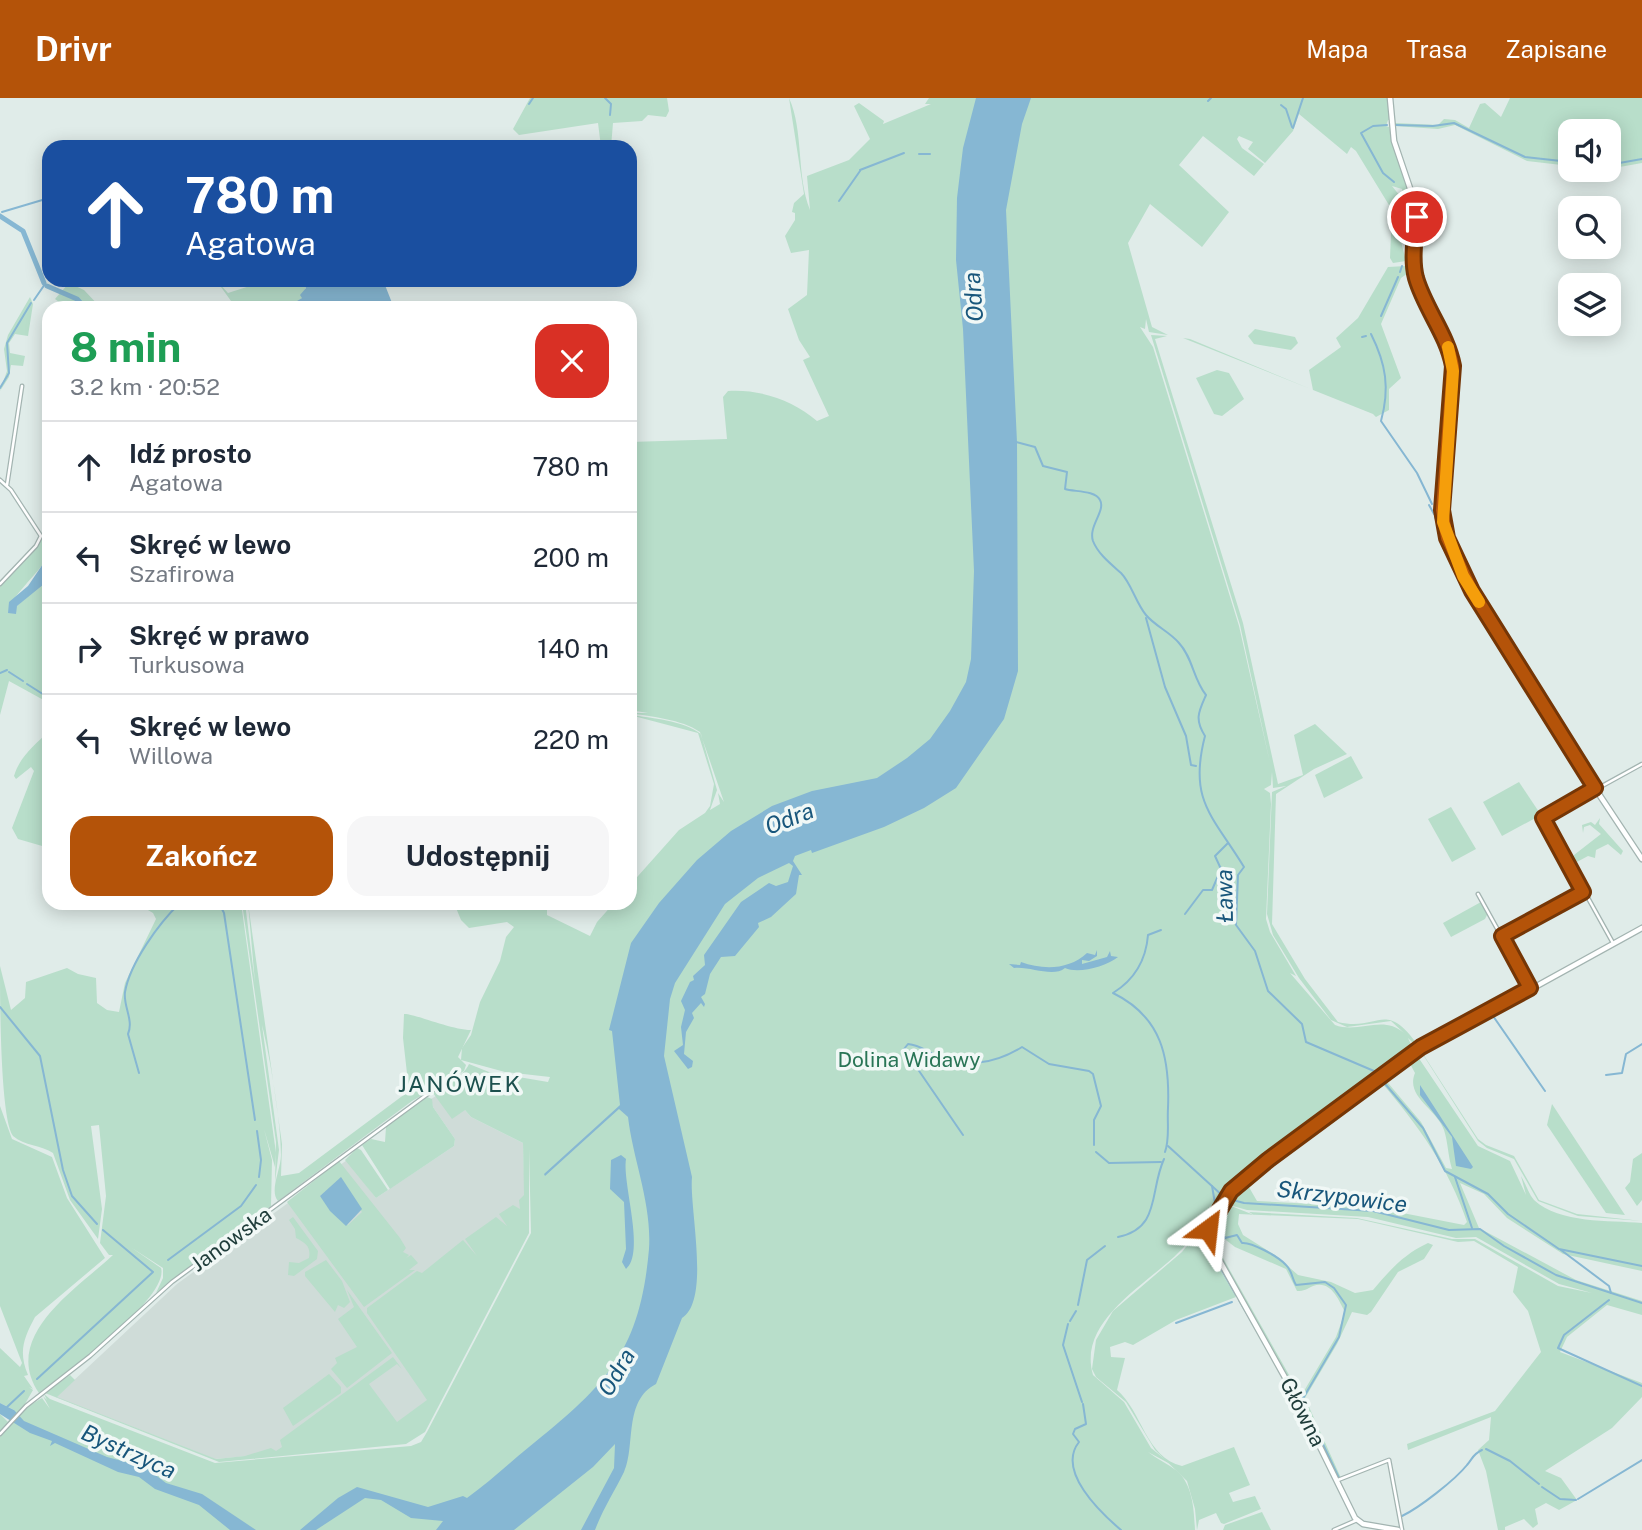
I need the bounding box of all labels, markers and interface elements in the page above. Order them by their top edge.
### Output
text: Drivr [35,30,112,68]
text: Mapa [1306,35,1368,63]
text: Trasa [1406,35,1467,63]
text: Zapisane [1505,35,1607,63]
map controls [1558,119,1621,336]
button: sound [1558,119,1621,182]
text: 780 m [185,166,334,224]
icon: ahead [70,168,161,259]
pin [1387,187,1447,247]
button: search [1558,196,1621,259]
icon: arrive [1398,198,1436,236]
text: Agatowa [185,225,316,262]
water label: Odra [958,271,988,323]
button: layers [1558,273,1621,336]
text: 8 min [70,322,182,371]
button: close [535,324,609,398]
text: 3.2 km · 20:52 [70,373,220,400]
text: Idź prosto [129,438,252,469]
icon: ahead [70,448,108,486]
text: 780 m [533,451,609,482]
text: Agatowa [129,469,223,496]
text: Skręć w lewo [129,529,291,560]
icon: left [70,539,108,577]
text: 200 m [533,542,609,573]
text: Szafirowa [129,560,235,587]
text: Skręć w prawo [129,620,309,651]
icon: right [70,630,108,668]
text: 140 m [537,633,609,664]
text: Turkusowa [129,651,245,678]
text: Skręć w lewo [129,711,291,742]
icon: left [70,721,108,759]
text: 220 m [533,724,609,755]
text: Willowa [129,742,213,769]
water label: Odra [761,796,817,840]
button: Zakończ [70,816,333,896]
button: Udostępnij [347,816,609,896]
water label: Ława [1210,869,1238,923]
park label: Dolina Widawy [837,1047,981,1072]
district label: JANÓWEK [398,1070,522,1097]
water label: Skrzypowice [1275,1175,1409,1217]
position arrow [1171,1192,1245,1266]
street label: Janowska [186,1201,276,1277]
water label: Odra [592,1344,640,1400]
street label: Główna [1275,1373,1331,1451]
water label: Bystrzyca [78,1418,180,1484]

